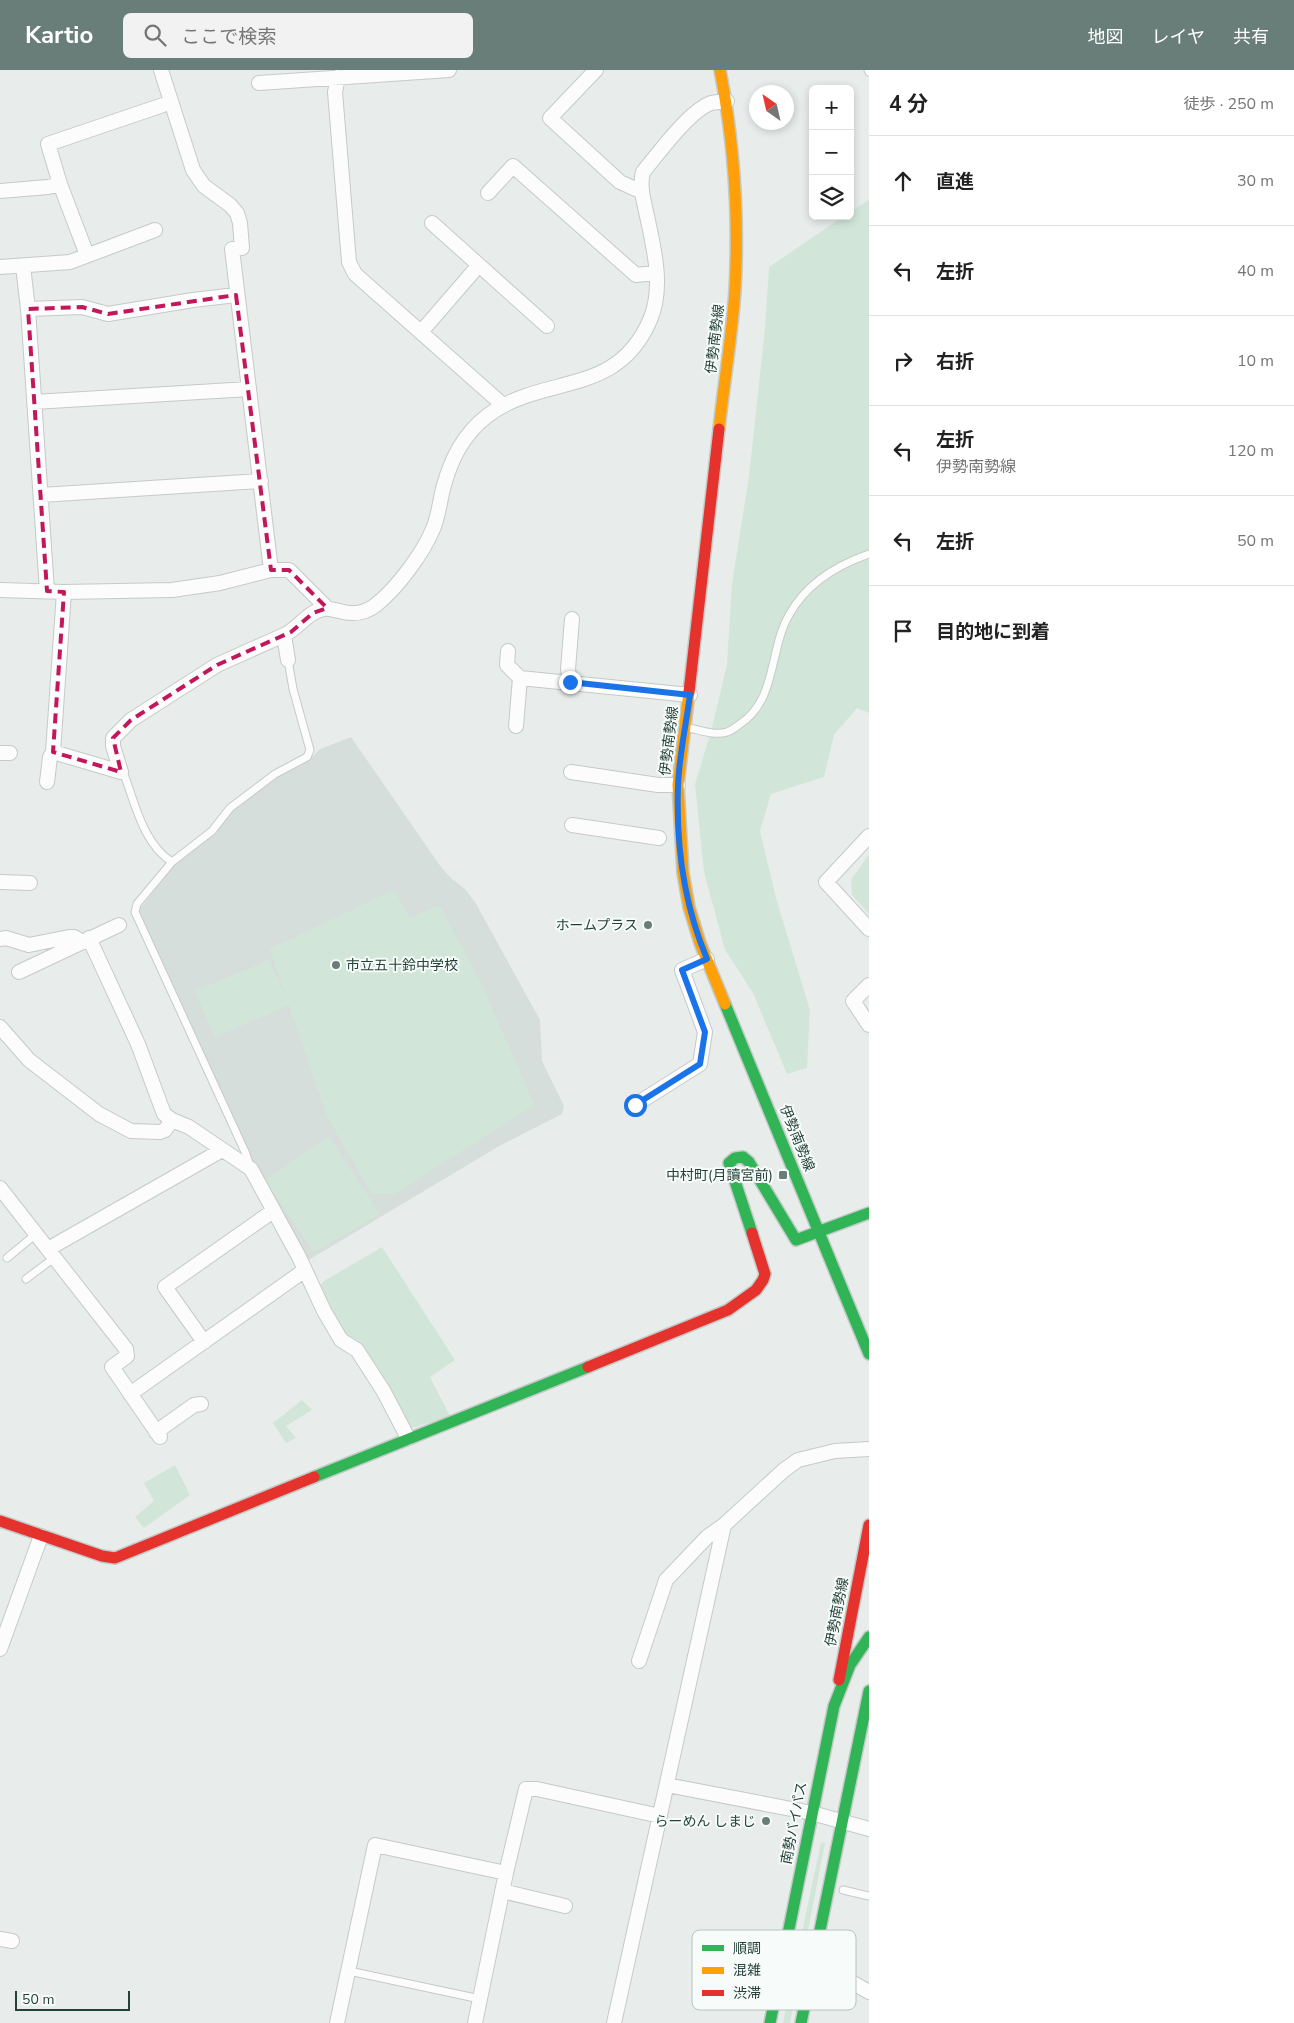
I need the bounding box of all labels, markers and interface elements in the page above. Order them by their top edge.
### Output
search box [123,13,473,58]
text: Kartio [25,19,93,51]
icon: search [141,21,169,49]
text: ここで検索 [181,24,276,50]
text: 地図 [1088,25,1124,49]
text: レイヤ [1152,25,1205,49]
text: 共有 [1233,25,1269,49]
north arrow [749,85,794,130]
map controls [809,85,854,220]
button: + [809,85,854,130]
text: 4 分 [889,90,928,118]
text: 徒歩 · 250 m [1184,93,1274,115]
button: − [809,130,854,175]
icon: ahead [889,167,917,195]
text: 直進 [936,169,974,195]
text: 30 m [1237,170,1274,192]
button: layers [809,175,854,220]
icon: left [889,257,917,285]
text: 左折 [936,259,974,285]
text: 40 m [1237,260,1274,282]
street label: 伊勢南勢線 [701,303,729,375]
icon: right [889,347,917,375]
text: 右折 [936,349,974,375]
text: 10 m [1237,350,1274,372]
text: 左折 [936,427,974,453]
icon: left [889,437,917,465]
text: 120 m [1227,440,1274,462]
text: 伊勢南勢線 [936,456,1016,478]
icon: left [889,527,917,555]
text: 左折 [936,529,974,555]
text: 50 m [1237,530,1274,552]
icon: arrive [889,617,917,645]
text: 目的地に到着 [936,619,1050,645]
route end [559,671,582,694]
street label: 伊勢南勢線 [655,705,683,777]
place label: ホームプラス [556,916,638,935]
marker: ホームプラス [642,919,654,931]
place label: 市立五十鈴中学校 [346,956,458,975]
marker: 市立五十鈴中学校 [330,959,342,971]
route start [624,1094,647,1117]
street label: 伊勢南勢線 [775,1102,819,1174]
place label: 中村町(月讀宮前) [666,1166,773,1185]
marker: 中村町(月讀宮前) [777,1169,789,1181]
street label: 伊勢南勢線 [821,1576,853,1648]
street label: 南勢バイパス [777,1780,811,1866]
place label: らーめん しまじ [654,1812,756,1831]
marker: らーめん しまじ [760,1815,772,1827]
legend [692,1930,856,2010]
text: 順調 [733,1939,761,1958]
text: 混雑 [733,1961,761,1980]
text: 渋滞 [733,1984,761,2003]
scale bar [15,1988,130,2011]
text: 50 m [22,1990,54,2009]

